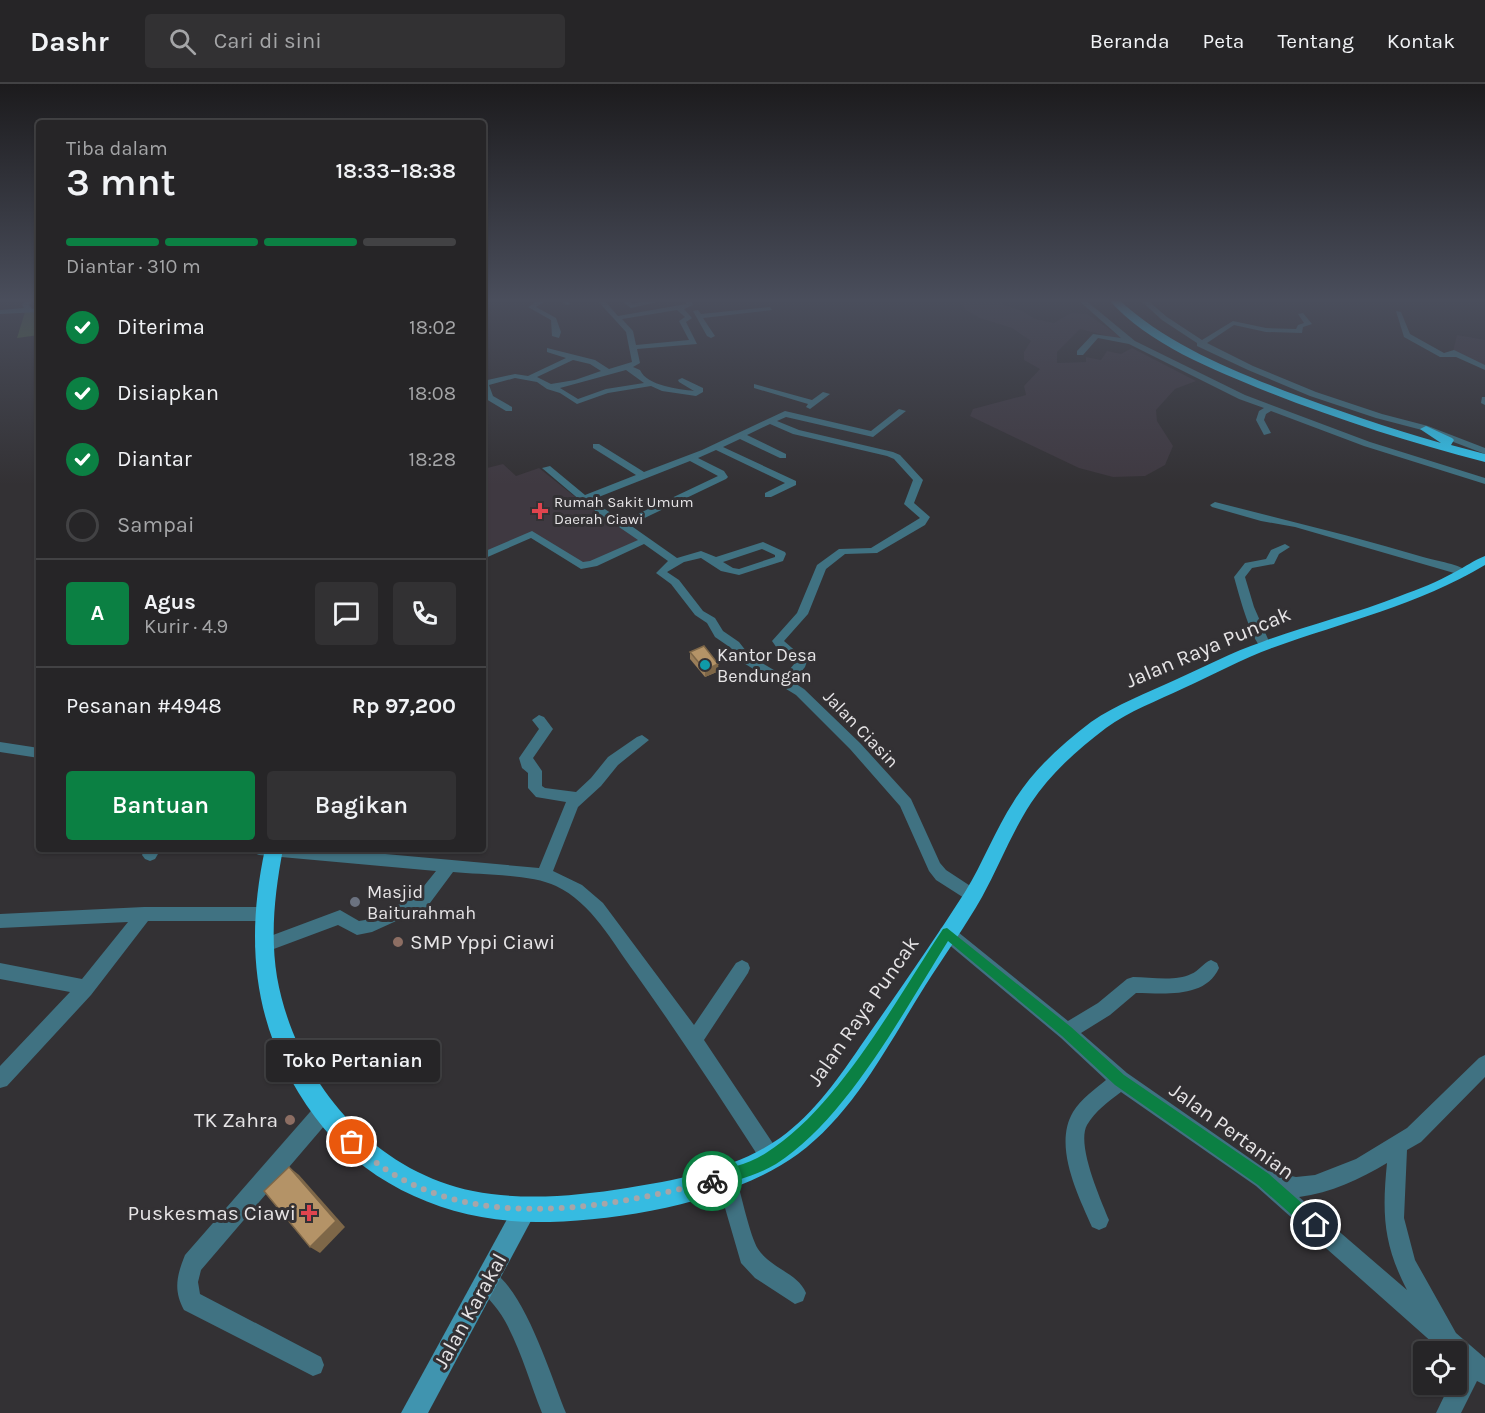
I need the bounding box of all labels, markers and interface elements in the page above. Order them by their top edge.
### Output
search box [145,14,565,68]
text: Dashr [30,25,109,58]
icon: search [166,25,199,58]
text: Cari di sini [214,28,322,54]
text: Beranda [1090,29,1170,53]
text: Peta [1203,29,1244,53]
text: Tentang [1277,29,1354,53]
text: Kontak [1387,29,1455,53]
text: Tiba dalam [66,137,168,160]
text: 18:33–18:38 [335,158,456,184]
text: 3 mnt [66,159,176,205]
text: Diantar · 310 m [66,255,201,278]
icon: check [66,311,99,344]
text: Diterima [117,314,205,340]
text: 18:02 [409,316,456,339]
icon: check [66,377,99,410]
text: Disiapkan [117,380,219,406]
text: 18:08 [408,382,456,405]
icon: check [66,443,99,476]
text: Diantar [117,446,192,472]
text: 18:28 [409,448,456,471]
place label: Rumah Sakit Umum Daerah Ciawi [554,493,694,528]
marker: Rumah Sakit Umum Daerah Ciawi [531,502,549,520]
text: Sampai [117,512,195,538]
button: chat [315,582,378,645]
button: phone [393,582,456,645]
text: Agus [144,589,196,615]
text: A [91,600,104,626]
street label: Jalan Raya Puncak [1122,601,1294,693]
text: Kurir · 4.9 [144,615,228,638]
place label: Kantor Desa Bendungan [717,644,817,687]
marker: Kantor Desa Bendungan [698,658,712,672]
street label: Jalan Ciasin [819,686,903,772]
text: Pesanan #4948 [66,693,222,719]
text: Rp 97,200 [352,693,456,719]
button: Bantuan [66,771,255,840]
button: Bagikan [267,771,456,840]
place label: Masjid Baiturahmah [367,881,476,924]
marker: Masjid Baiturahmah [348,895,362,909]
place label: SMP Yppi Ciawi [410,930,555,954]
street label: Jalan Raya Puncak [802,931,924,1090]
marker: SMP Yppi Ciawi [391,935,405,949]
callout: Toko Pertanian [265,1040,439,1082]
text: Toko Pertanian [283,1049,423,1072]
street label: Jalan Pertanian [1165,1078,1299,1184]
place label: TK Zahra [194,1108,278,1132]
marker: TK Zahra [283,1113,297,1127]
pin [326,1116,377,1167]
icon: bag [335,1125,368,1158]
courier [682,1151,742,1211]
icon: bike [696,1165,729,1198]
pin [1290,1199,1341,1250]
place label: Puskesmas Ciawi [128,1201,296,1225]
marker: Puskesmas Ciawi [300,1204,318,1222]
icon: home [1299,1208,1332,1241]
street label: Jalan Karakal [429,1249,511,1373]
map controls [1413,1341,1467,1395]
button: locate [1413,1341,1467,1395]

